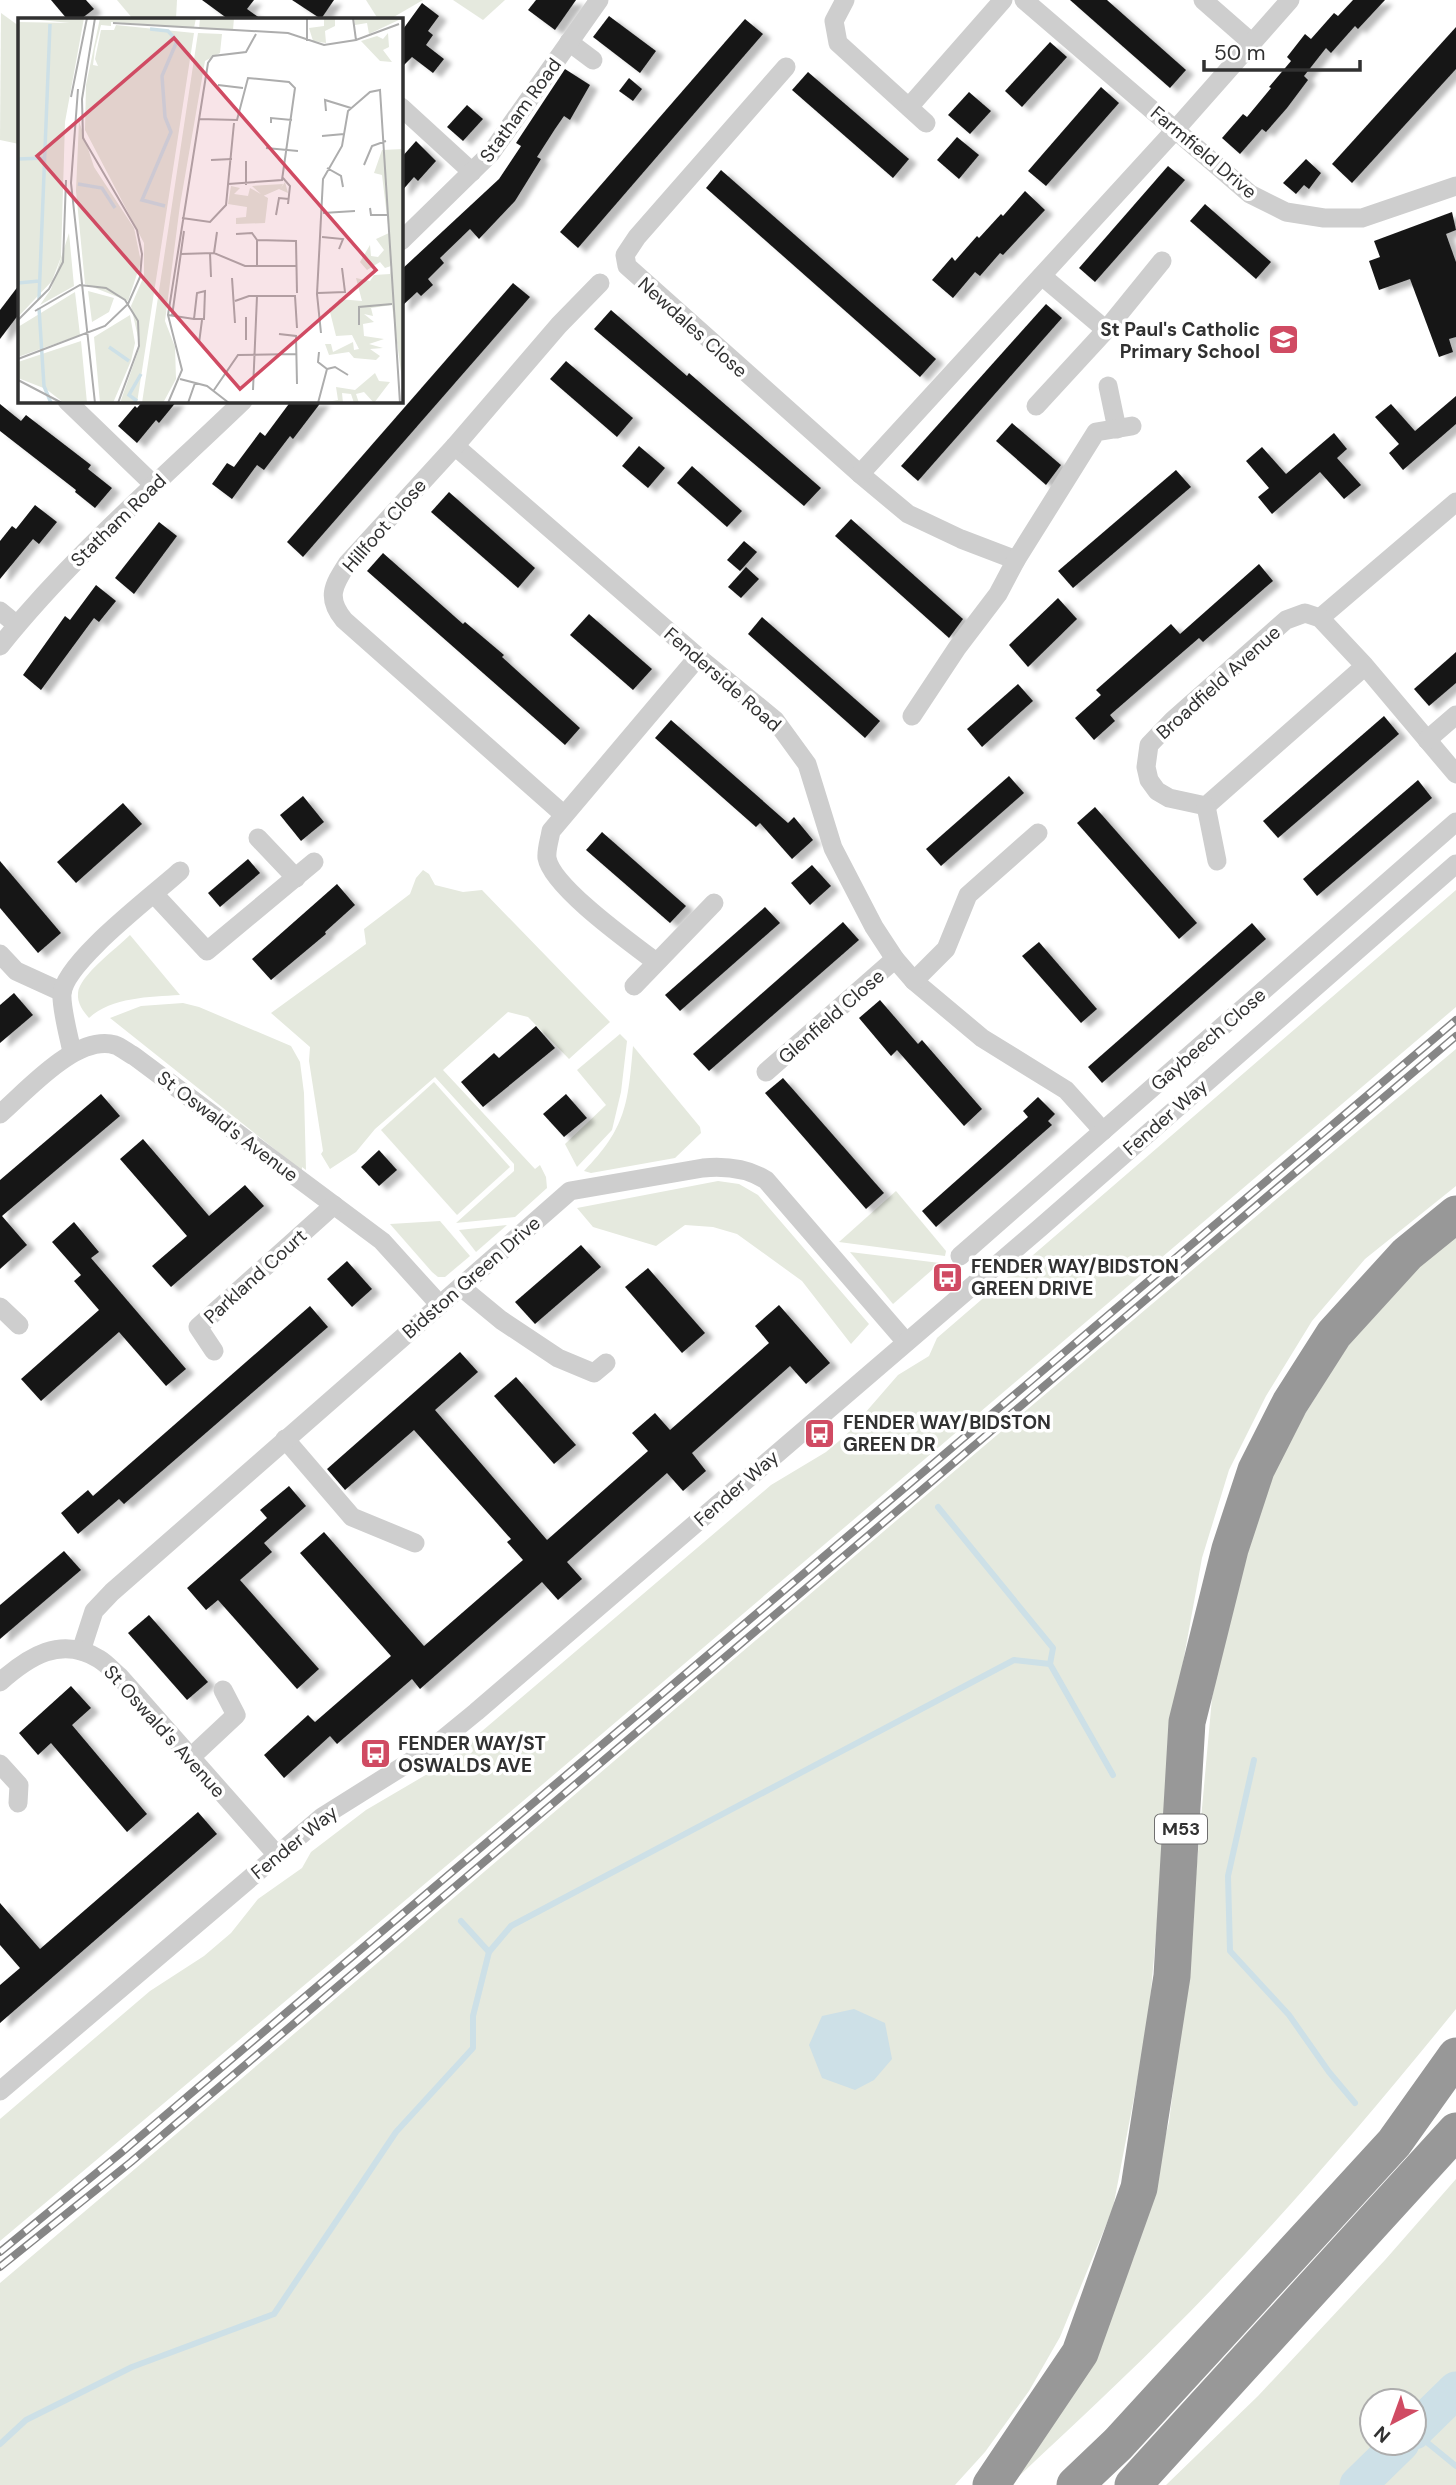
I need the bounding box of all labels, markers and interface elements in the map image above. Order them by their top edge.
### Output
inset map [18,18,402,402]
scale bar [1204,28,1360,72]
text: 50 m [1214,39,1265,67]
street label: Statham Road [474,53,567,168]
street label: Farmfield Drive [1145,101,1262,204]
street label: Newdales Close [633,272,753,383]
place label: St Paul's Catholic Primary School [1100,317,1260,364]
school or university icon: St Paul's Catholic Primary School [1266,323,1300,357]
street label: Statham Road [65,468,171,572]
street label: Hillfoot Close [337,473,432,577]
street label: Broadfield Avenue [1151,620,1286,745]
street label: Fenderside Road [659,622,786,737]
street label: Glenfield Close [773,963,890,1069]
street label: Gaybeech Close [1145,982,1271,1096]
street label: St Oswald's Avenue [152,1065,303,1188]
street label: Fender Way [1118,1073,1213,1161]
street label: Bidston Green Drive [397,1211,546,1344]
street label: Parkland Court [199,1224,312,1329]
place label: FENDER WAY/BIDSTON GREEN DRIVE [971,1254,1179,1301]
bus stop icon: FENDER WAY/BIDSTON GREEN DRIVE [931,1260,965,1294]
place label: FENDER WAY/BIDSTON GREEN DR [843,1410,1051,1457]
bus stop icon: FENDER WAY/BIDSTON GREEN DR [803,1416,837,1450]
street label: Fender Way [689,1444,784,1532]
street label: St Oswald's Avenue [98,1660,231,1803]
place label: FENDER WAY/ST OSWALDS AVE [398,1731,546,1778]
bus stop icon: FENDER WAY/ST OSWALDS AVE [358,1737,392,1771]
street label: Fender Way [246,1800,343,1885]
road number: M53 [1155,1814,1207,1843]
north arrow [1358,2387,1428,2457]
text: N [1369,2420,1396,2448]

